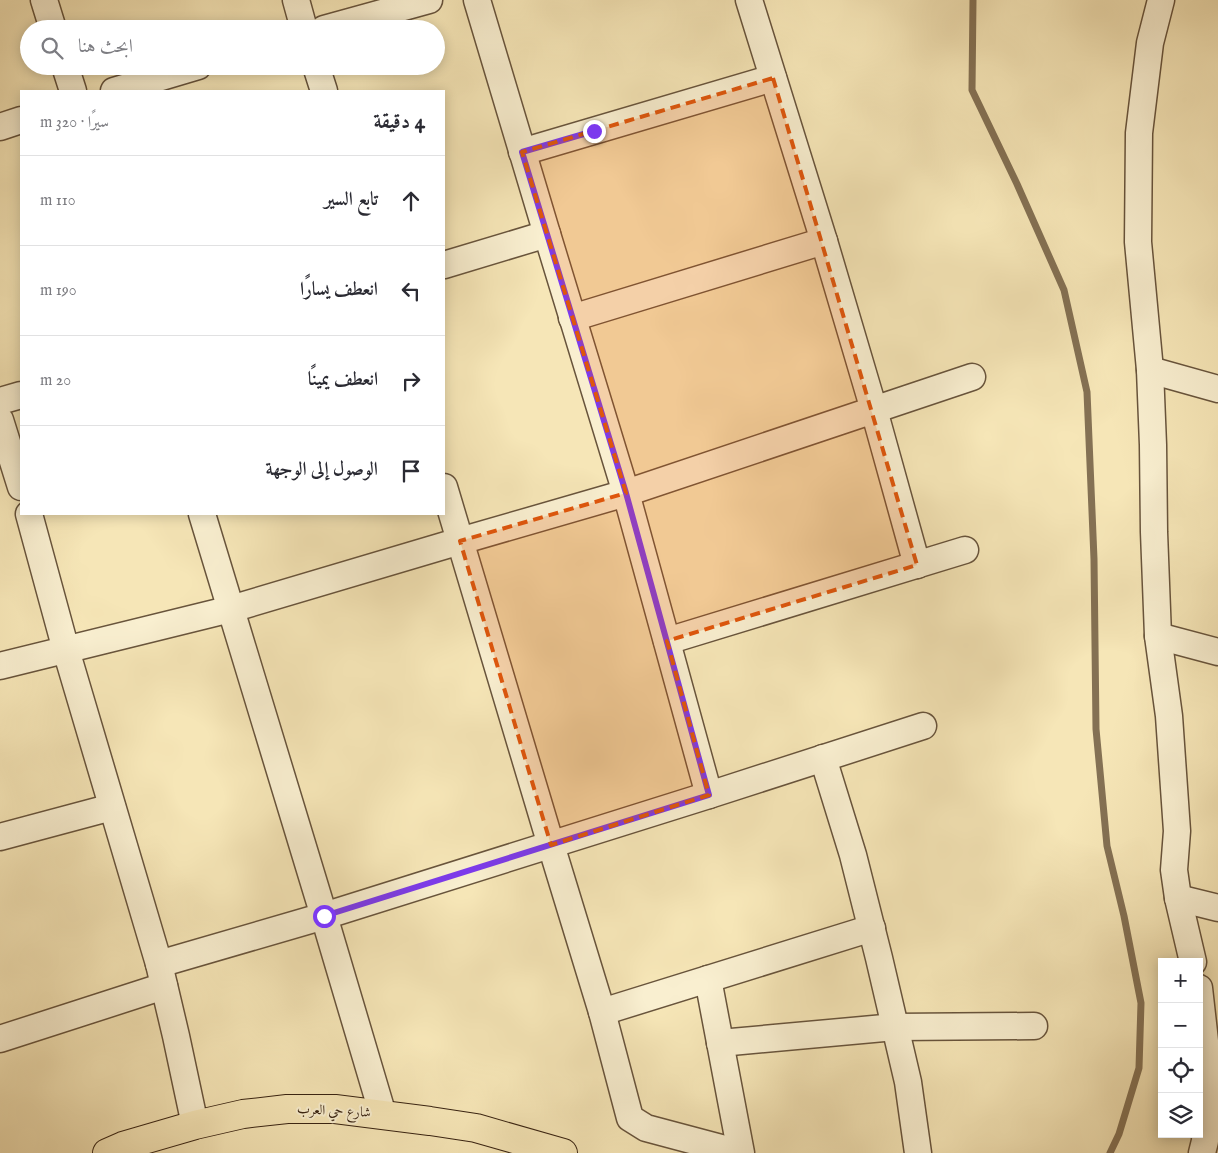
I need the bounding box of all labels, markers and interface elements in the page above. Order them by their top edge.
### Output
search box [20,20,445,75]
icon: search [38,34,66,62]
text: ابحث هنا [78,35,133,59]
text: 4 دقيقة [373,109,425,136]
text: سيرًا · 320 m [40,113,109,133]
route end [583,120,606,143]
icon: ahead [397,187,425,215]
text: تابع السير [324,188,378,212]
text: 110 m [40,191,76,211]
icon: left [397,277,425,305]
text: انعطف يسارًا [300,278,378,302]
text: 190 m [40,281,77,301]
icon: right [397,367,425,395]
text: انعطف يمينًا [308,368,378,392]
text: 20 m [40,371,71,391]
icon: arrive [397,457,425,485]
text: الوصول إلى الوجهة [266,458,378,482]
route start [313,905,336,928]
map controls [1158,958,1203,1138]
button: + [1158,958,1203,1003]
button: − [1158,1003,1203,1048]
button: locate [1158,1048,1203,1093]
button: layers [1158,1093,1203,1138]
street label: شارع حي العرب [296,1100,372,1124]

